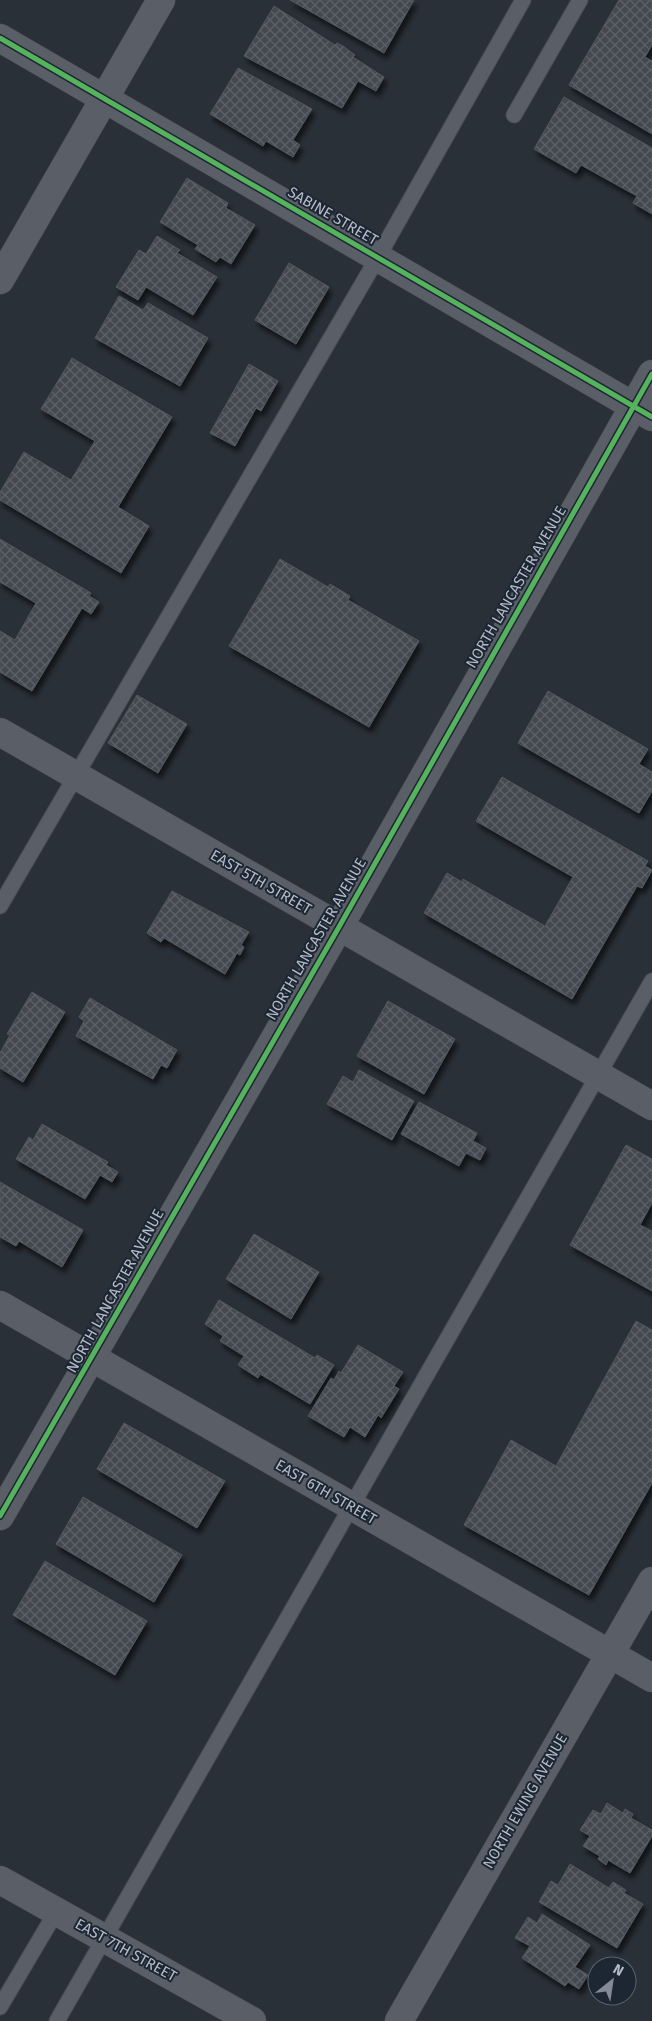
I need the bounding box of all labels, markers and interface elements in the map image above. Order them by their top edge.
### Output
street label: SABINE STREET [285,183,381,249]
street label: NORTH LANCASTER AVENUE [462,503,570,671]
street label: EAST 5TH STREET [207,846,315,918]
street label: NORTH LANCASTER AVENUE [262,855,370,1023]
street label: NORTH LANCASTER AVENUE [62,1206,168,1376]
street label: EAST 6TH STREET [272,1456,380,1528]
street label: NORTH EWING AVENUE [479,1730,571,1872]
street label: EAST 7TH STREET [72,1915,180,1985]
north arrow [587,1956,637,2006]
text: N [610,1960,627,1980]

